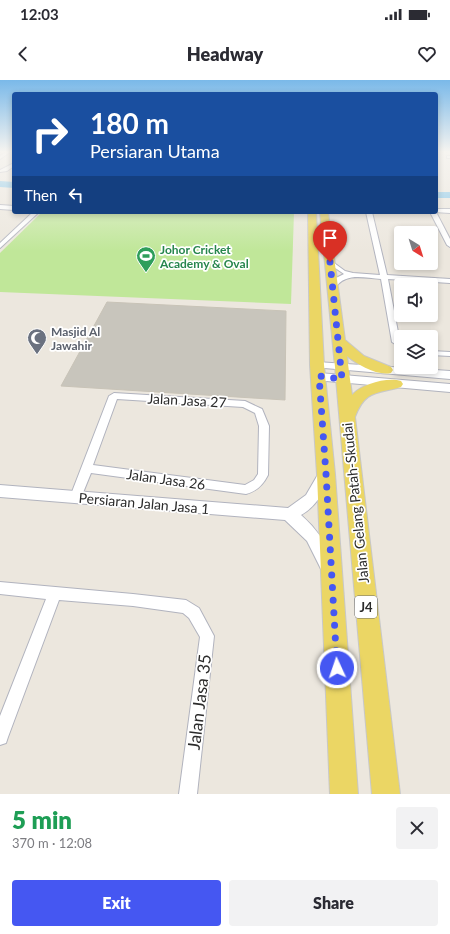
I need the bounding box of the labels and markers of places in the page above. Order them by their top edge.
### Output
pin [313,221,347,262]
place label: Johor Cricket Academy & Oval [159,242,249,271]
sports icon: Johor Cricket Academy & Oval [135,245,157,273]
place label: Masjid Al Jawahir [51,324,100,353]
mosque icon: Masjid Al Jawahir [26,327,48,355]

